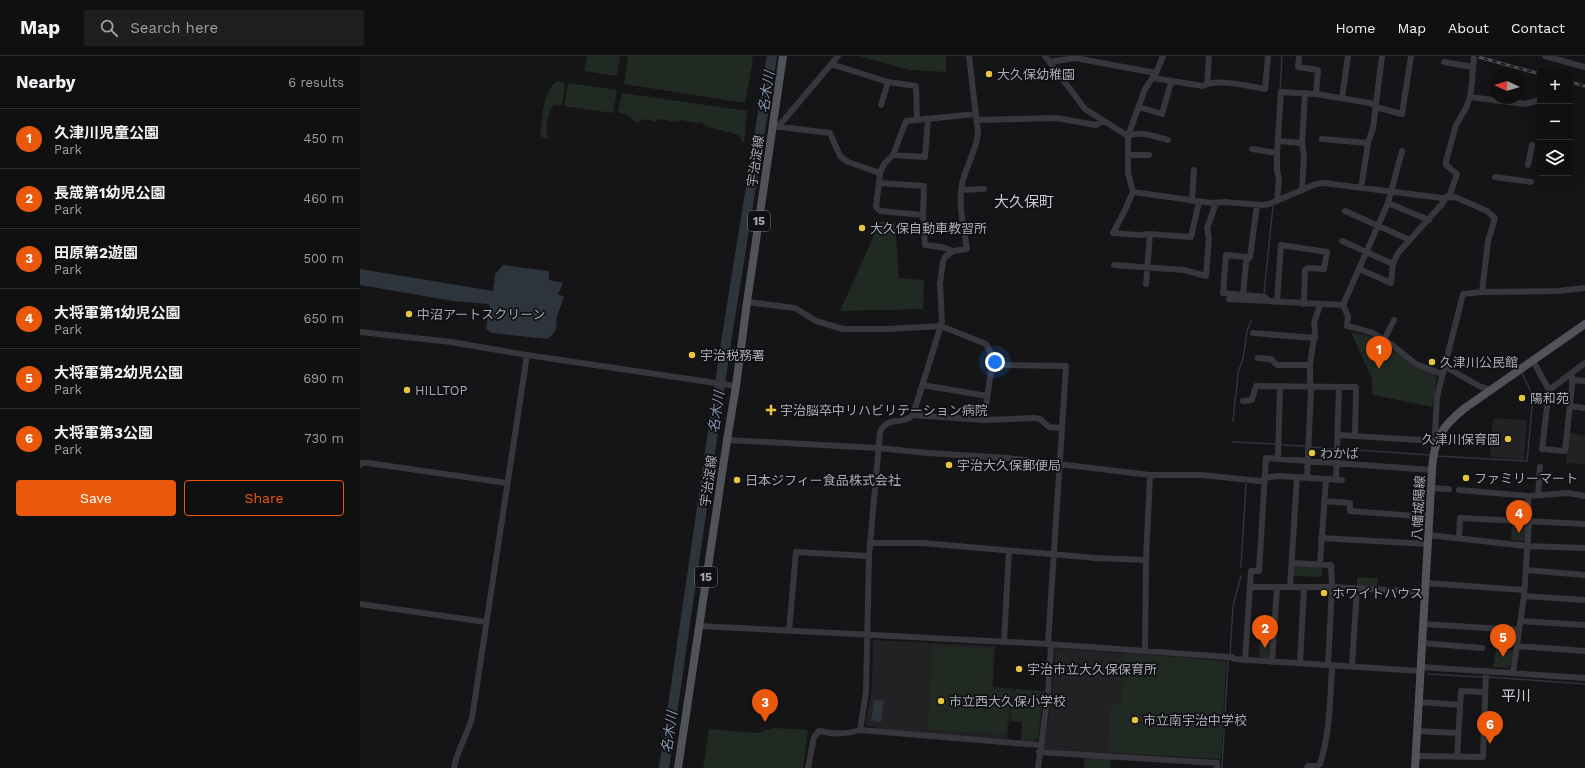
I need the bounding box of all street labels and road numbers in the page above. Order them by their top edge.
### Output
street label: 宇治淀線 [744,134,767,188]
road number: 15 [748,211,770,231]
street label: 宇治淀線 [697,454,720,508]
street label: 八幡城陽線 [1409,475,1428,541]
road number: 15 [695,567,717,587]

